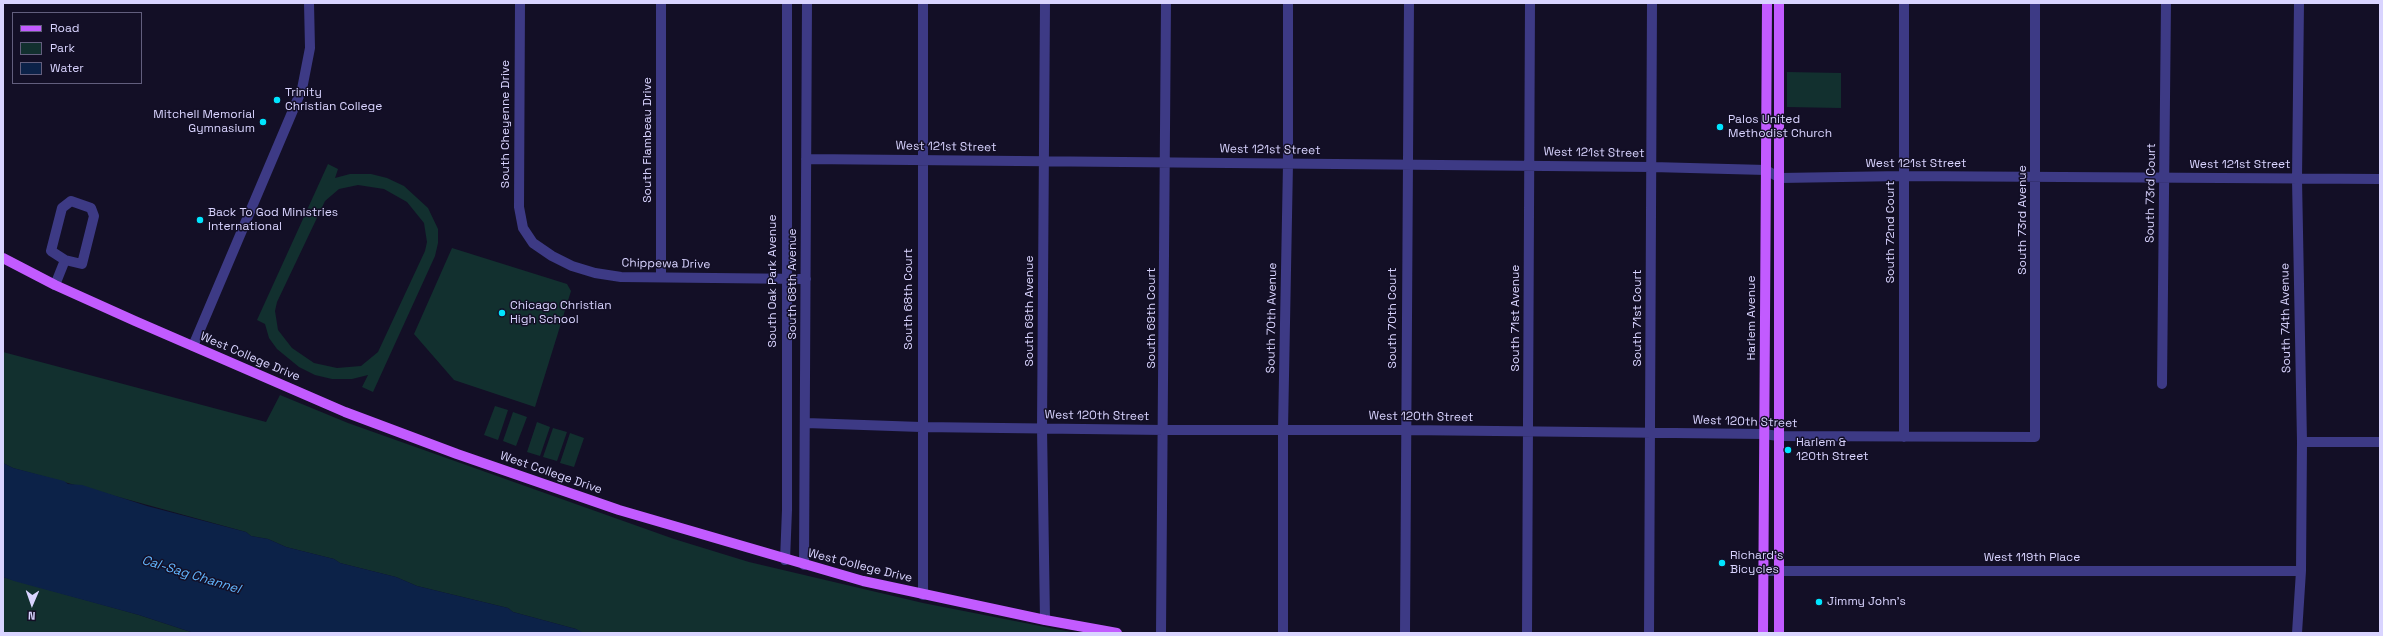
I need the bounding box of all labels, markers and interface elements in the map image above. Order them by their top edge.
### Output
legend [12,12,142,84]
text: Road [50,20,79,36]
text: Park [50,40,75,56]
text: Water [50,60,84,76]
street label: South Cheyenne Drive [499,60,513,188]
street label: South Flambeau Drive [641,77,655,203]
place label: Trinity Christian College [285,86,382,114]
marker: Trinity Christian College [272,95,282,105]
place label: Mitchell Memorial Gymnasium [153,108,255,136]
place label: Palos United Methodist Church [1728,113,1832,141]
marker: Mitchell Memorial Gymnasium [258,117,268,127]
marker: Palos United Methodist Church [1715,122,1725,132]
street label: West 121st Street [895,139,997,155]
street label: West 121st Street [1219,142,1321,158]
street label: South 73rd Court [2143,143,2159,243]
street label: West 121st Street [1543,145,1645,161]
street label: West 121st Street [1866,157,1966,171]
street label: West 121st Street [2190,158,2290,172]
street label: South 73rd Avenue [2016,165,2030,275]
street label: South 72nd Court [1884,181,1898,283]
place label: Back To God Ministries International [208,206,338,234]
marker: Back To God Ministries International [195,215,205,225]
street label: South Oak Park Avenue [766,215,780,347]
street label: South 68th Avenue [786,228,800,340]
street label: South 68th Court [902,248,916,350]
street label: South 69th Avenue [1023,255,1037,367]
street label: Chippewa Drive [622,256,710,272]
street label: South 70th Avenue [1264,262,1280,374]
street label: South 74th Avenue [2278,263,2294,373]
street label: South 71st Avenue [1509,265,1523,371]
street label: South 69th Court [1145,267,1159,369]
street label: South 70th Court [1386,268,1400,368]
street label: South 71st Court [1631,269,1645,367]
street label: Harlem Avenue [1745,275,1759,361]
place label: Chicago Christian High School [510,299,612,327]
marker: Chicago Christian High School [497,308,507,318]
street label: West College Drive [198,329,302,385]
street label: West 120th Street [1044,408,1150,424]
street label: West 120th Street [1368,409,1474,425]
street label: West 120th Street [1692,413,1798,431]
place label: Harlem & 120th Street [1796,436,1869,464]
marker: Harlem & 120th Street [1783,445,1793,455]
street label: West College Drive [498,449,604,497]
street label: West College Drive [806,546,914,586]
place label: Richard's Bicycles [1730,549,1783,577]
street label: West 119th Place [1984,551,2080,565]
water label: Cal-Sag Channel [140,553,242,597]
marker: Richard's Bicycles [1717,558,1727,568]
north arrow [12,584,52,624]
place label: Jimmy John's [1827,595,1906,609]
marker: Jimmy John's [1814,597,1824,607]
text: N [28,609,36,623]

